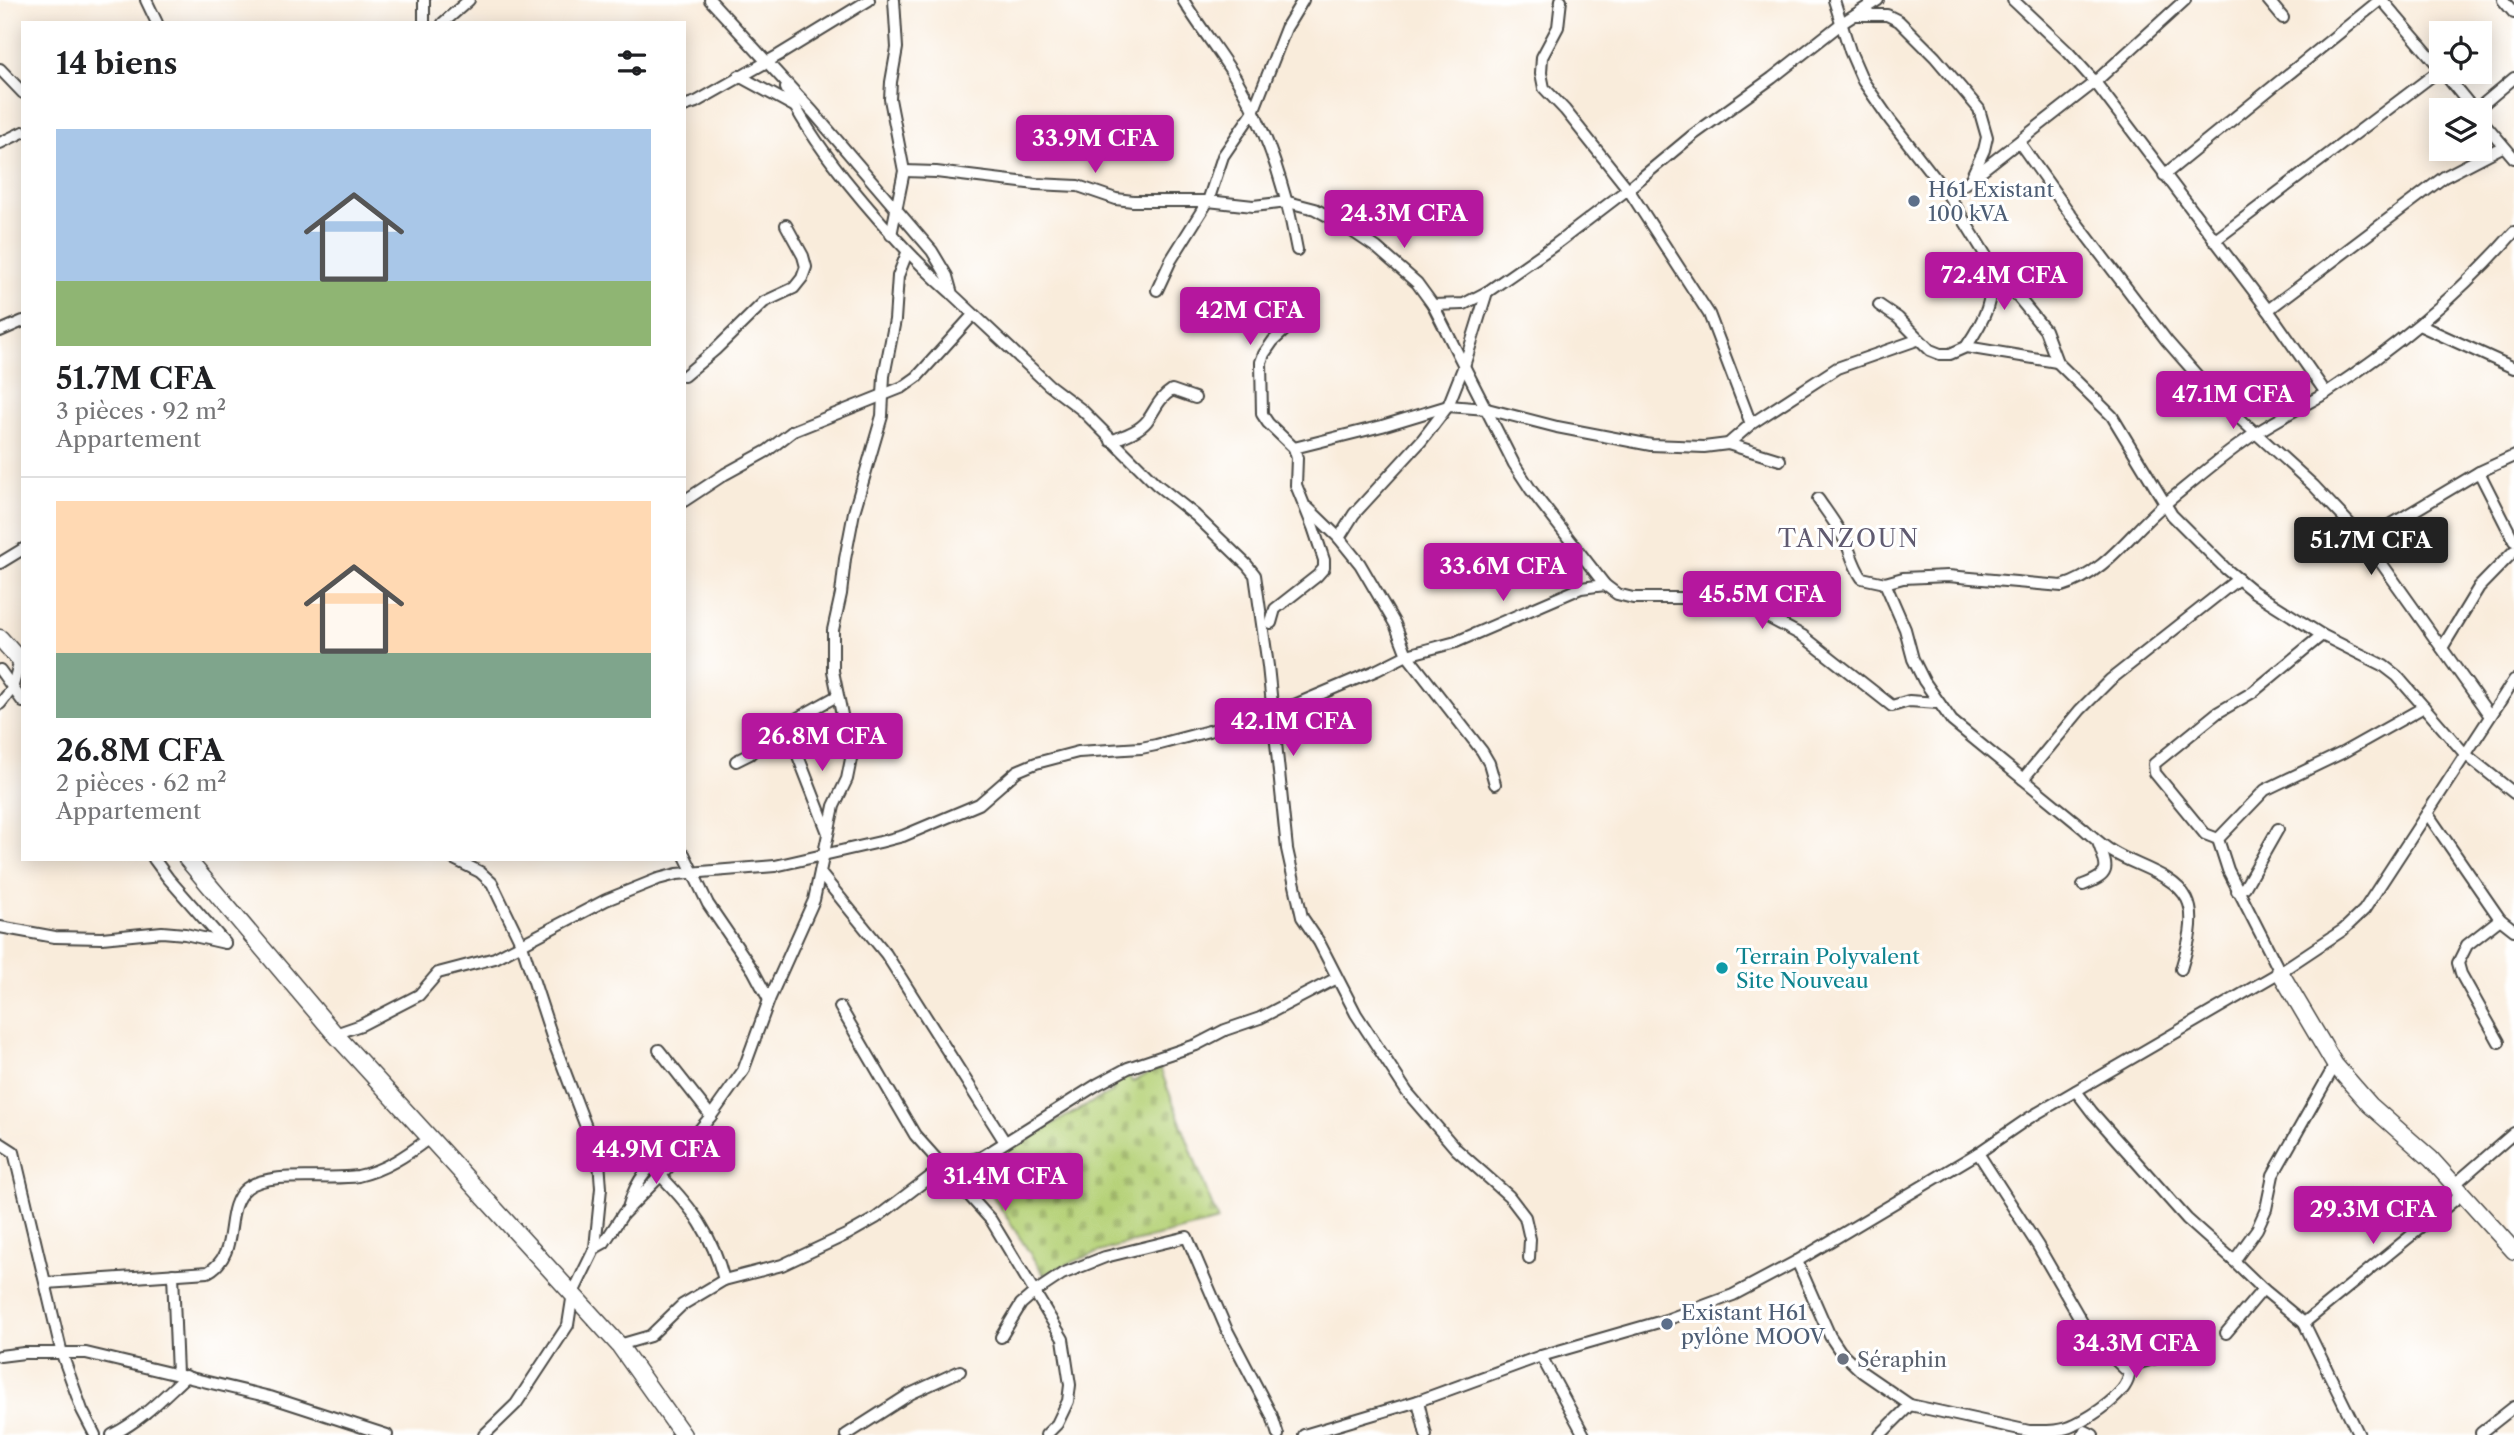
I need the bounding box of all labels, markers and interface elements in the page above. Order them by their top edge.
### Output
map controls [2429,21,2492,161]
button: locate [2429,21,2492,84]
icon: filters [613,44,651,82]
text: 14 biens [56,45,177,82]
button: layers [2429,98,2492,161]
pin: 33.9M CFA [1015,116,1175,175]
text: 33.9M CFA [1032,124,1158,152]
icon: home [291,174,417,300]
place label: H61 Existant 100 kVA [1928,177,2054,226]
pin: 24.3M CFA [1324,190,1484,250]
marker: H61 Existant 100 kVA [1906,193,1922,209]
text: 24.3M CFA [1340,199,1468,227]
pin: 72.4M CFA [1924,252,2084,312]
text: 72.4M CFA [1941,261,2067,289]
pin: 42M CFA [1185,288,1315,347]
text: 42M CFA [1196,296,1304,324]
text: 51.7M CFA [56,360,215,397]
pin: 47.1M CFA [2153,372,2313,431]
text: 47.1M CFA [2172,380,2294,408]
text: 3 pièces · 92 m² [56,397,226,425]
text: Appartement [56,425,201,453]
pin: 51.7M CFA [2291,518,2451,577]
district label: TANZOUN [1778,524,1920,553]
text: 51.7M CFA [2310,526,2432,554]
pin: 33.6M CFA [1423,544,1583,603]
icon: home [291,546,417,672]
text: 33.6M CFA [1440,552,1566,580]
pin: 45.5M CFA [1682,572,1842,631]
text: 45.5M CFA [1699,580,1825,608]
pin: 42.1M CFA [1213,698,1373,758]
text: 42.1M CFA [1231,707,1355,735]
pin: 26.8M CFA [742,714,902,773]
text: 26.8M CFA [758,722,886,750]
text: 26.8M CFA [56,732,224,769]
text: 2 pièces · 62 m² [56,769,227,797]
text: Appartement [56,797,201,825]
place label: Terrain Polyvalent Site Nouveau [1736,944,1920,993]
marker: Terrain Polyvalent Site Nouveau [1714,960,1730,976]
pin: 44.9M CFA [576,1126,736,1186]
text: 44.9M CFA [592,1135,720,1163]
pin: 31.4M CFA [925,1154,1085,1213]
text: 31.4M CFA [943,1162,1067,1190]
pin: 29.3M CFA [2293,1186,2453,1246]
text: 29.3M CFA [2310,1195,2436,1223]
place label: Existant H61 pylône MOOV [1681,1300,1826,1349]
marker: Existant H61 pylône MOOV [1659,1316,1675,1332]
pin: 34.3M CFA [2056,1320,2216,1380]
text: 34.3M CFA [2073,1329,2199,1357]
place label: Séraphin [1857,1347,1947,1372]
marker: Séraphin [1835,1351,1851,1367]

